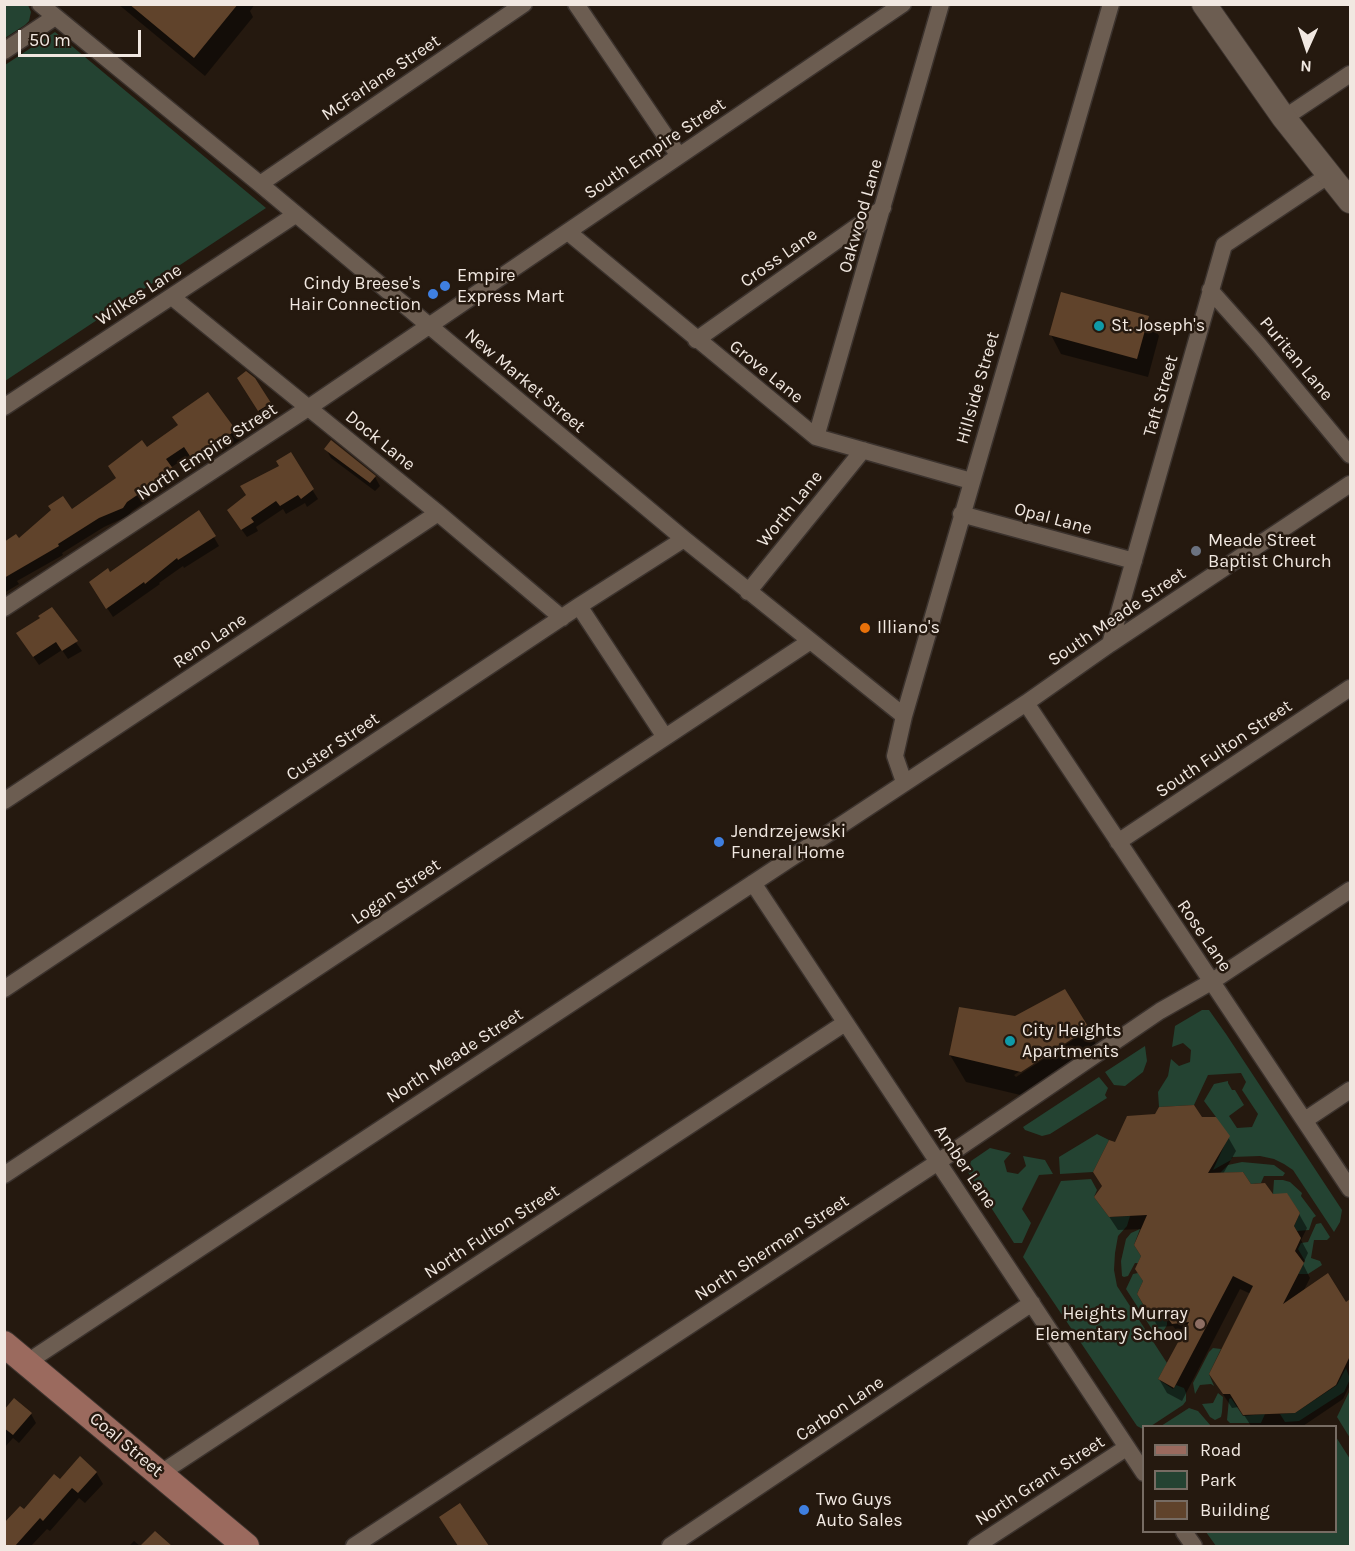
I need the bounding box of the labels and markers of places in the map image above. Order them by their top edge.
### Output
place label: Empire Express Mart [457,265,564,308]
place label: Cindy Breese's Hair Connection [289,273,421,316]
marker: Empire Express Mart [438,279,452,293]
marker: Cindy Breese's Hair Connection [426,287,440,301]
place label: St. Joseph's [1111,315,1205,337]
marker: St. Joseph's [1092,319,1106,333]
place label: Meade Street Baptist Church [1208,530,1332,572]
marker: Meade Street Baptist Church [1189,544,1203,558]
place label: Illiano's [877,617,940,639]
marker: Illiano's [858,621,872,635]
place label: Jendrzejewski Funeral Home [731,821,846,864]
marker: Jendrzejewski Funeral Home [712,835,726,849]
place label: City Heights Apartments [1022,1020,1122,1062]
marker: City Heights Apartments [1003,1034,1017,1048]
place label: Heights Murray Elementary School [1035,1303,1188,1346]
marker: Heights Murray Elementary School [1193,1317,1207,1331]
place label: Two Guys Auto Sales [816,1489,903,1532]
marker: Two Guys Auto Sales [797,1503,811,1517]

